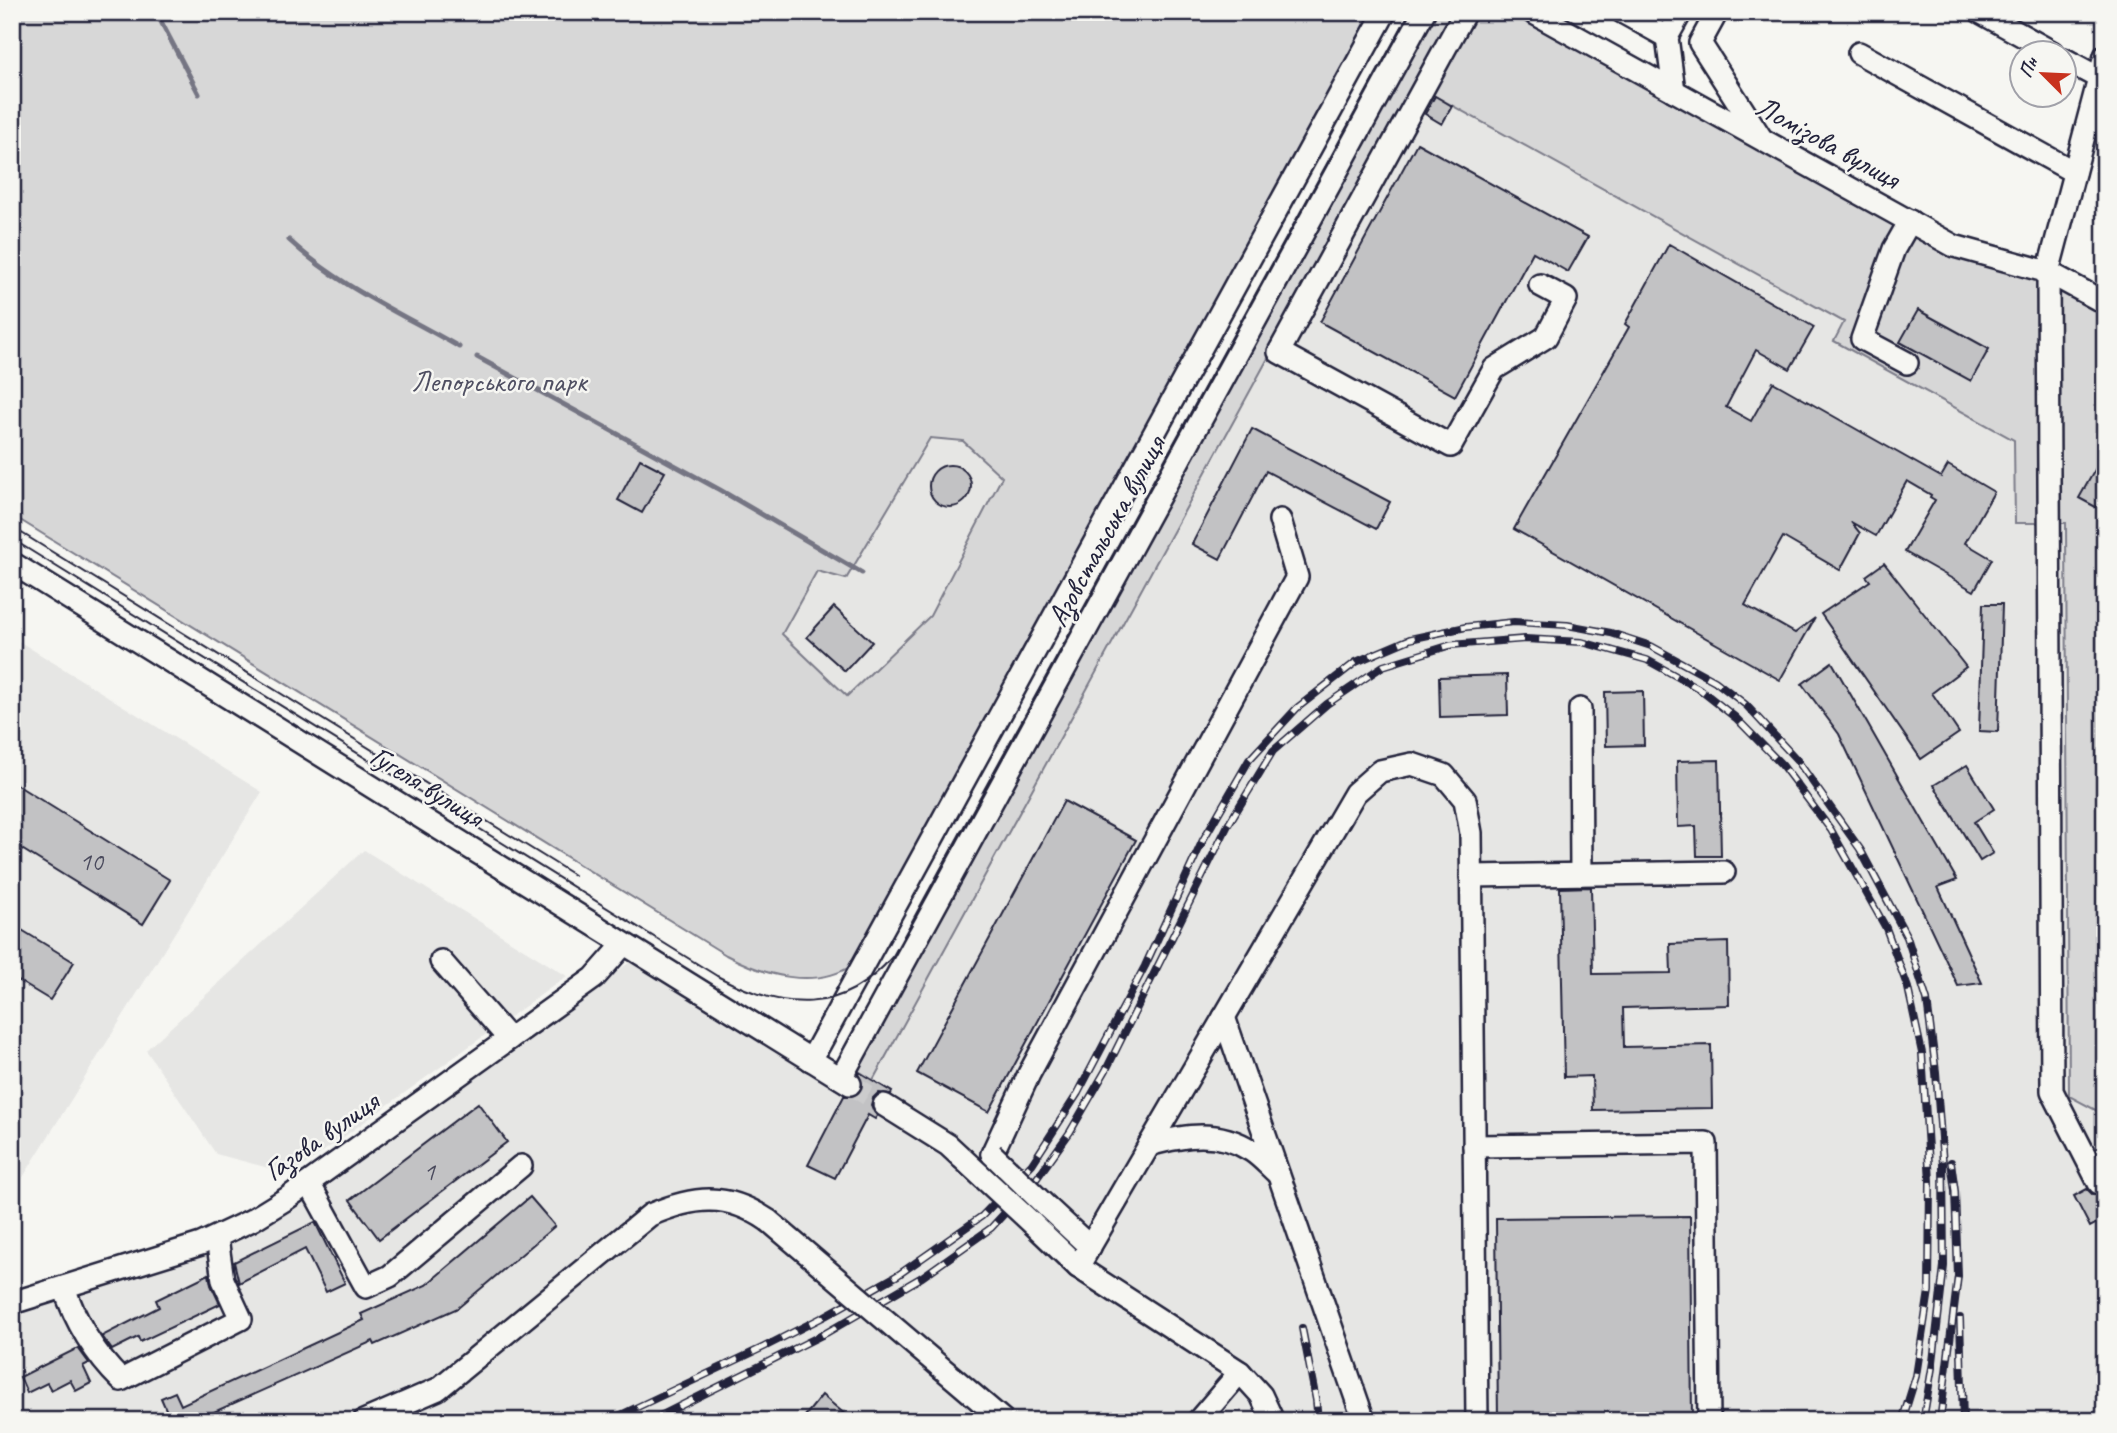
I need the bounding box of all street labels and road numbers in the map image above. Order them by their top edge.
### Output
street label: Ломізова вулиця [1749,87,1909,198]
street label: Азовстальська вулиця [1038,427,1175,633]
street label: Гугеля вулиця [363,736,493,837]
street label: Газова вулиця [256,1081,388,1189]

